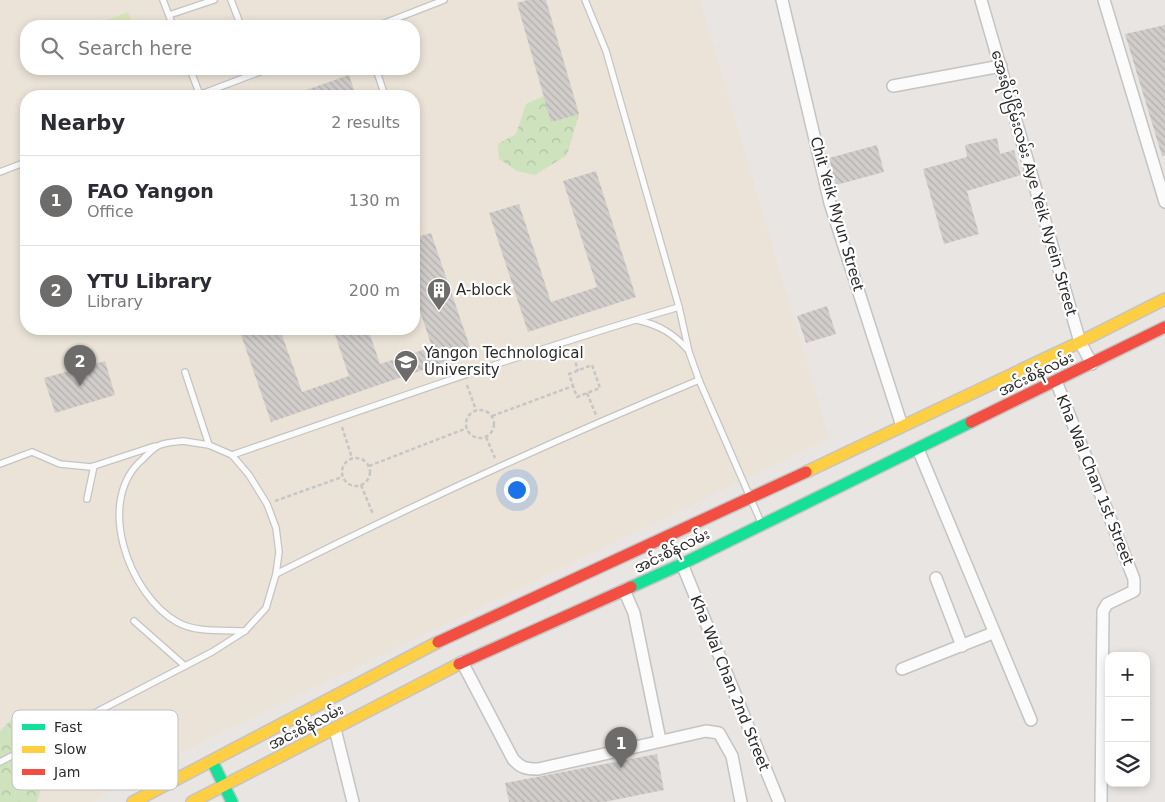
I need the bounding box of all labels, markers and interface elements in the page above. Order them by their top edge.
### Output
search box [20,20,420,75]
icon: search [38,34,66,62]
text: Search here [78,37,192,59]
street label: အေးရိပ်ငြိမ်းလမ်း Aye Yeik Nyein Street [984,48,1082,319]
text: Nearby [40,111,125,135]
text: 2 results [331,113,400,132]
street label: Chit Yeik Myun Street [806,135,868,293]
text: FAO Yangon [87,180,214,202]
text: 1 [50,191,62,210]
text: 130 m [349,191,400,210]
text: Office [87,202,134,221]
text: YTU Library [87,270,212,292]
building icon: A-block [426,277,452,311]
text: 2 [50,281,62,300]
text: 200 m [349,281,400,300]
place label: A-block [456,281,511,299]
text: Library [87,292,143,311]
place label: Yangon Technological University [423,344,584,379]
pin: 2 [64,345,96,386]
street label: အင်းစိန်လမ်း [995,347,1078,403]
school or university icon: Yangon Technological University [393,349,419,383]
street label: Kha Wal Chan 1st Street [1053,392,1138,568]
your location [504,477,530,503]
street label: အင်းစိန်လမ်း [631,524,714,580]
street label: Kha Wal Chan 2nd Street [687,593,774,773]
map controls [1105,652,1150,787]
button: + [1105,652,1150,697]
button: − [1105,697,1150,742]
street label: အင်းစိန်လမ်း [265,700,348,756]
legend [12,710,178,790]
text: Fast [54,719,83,735]
pin: 1 [605,727,637,768]
text: Slow [54,741,87,757]
button: layers [1105,742,1150,787]
text: Jam [53,764,80,780]

